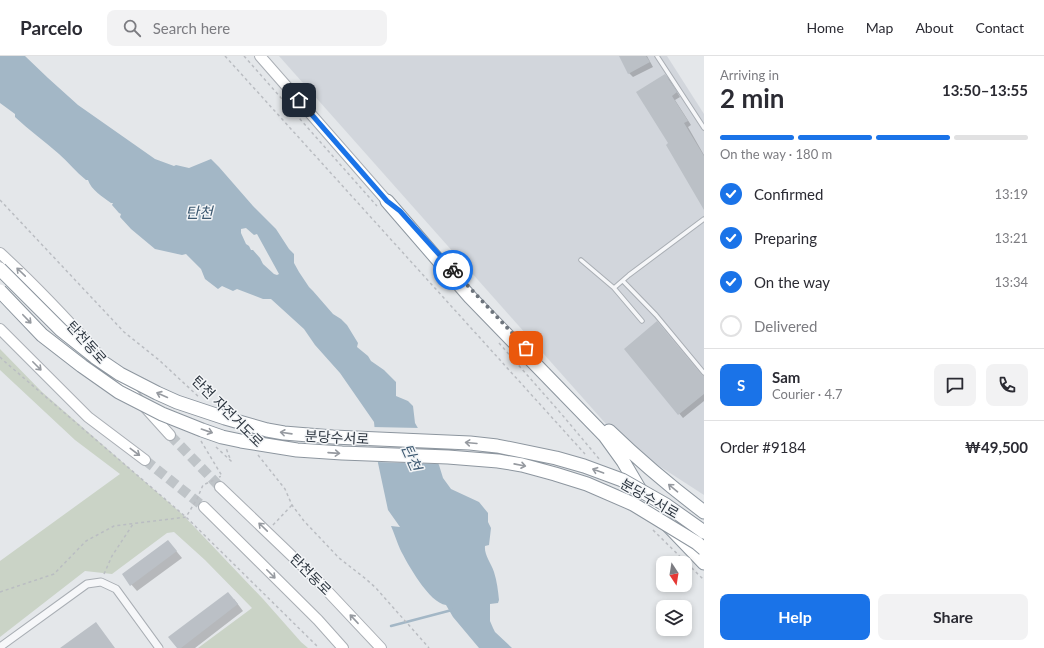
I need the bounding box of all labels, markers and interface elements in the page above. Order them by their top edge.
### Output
search box [107,10,387,46]
text: Parcelo [20,16,83,39]
icon: search [121,17,143,39]
text: Search here [153,19,230,37]
text: Home [806,19,844,36]
text: Map [866,19,893,36]
text: About [915,19,953,36]
text: Contact [975,19,1024,36]
text: Arriving in [720,67,779,83]
text: 13:50–13:55 [942,81,1028,99]
text: 2 min [720,82,784,114]
pin [282,83,316,117]
icon: home [288,89,310,111]
text: On the way · 180 m [720,146,832,162]
icon: check [720,183,742,205]
text: Confirmed [754,185,823,203]
text: 13:19 [995,186,1028,202]
water label: 탄천 [185,203,215,221]
icon: check [720,227,742,249]
text: Preparing [754,229,817,247]
text: 13:21 [995,230,1028,246]
courier [433,250,473,290]
icon: bike [442,259,464,281]
one-way arrow [16,267,26,277]
icon: check [720,271,742,293]
text: On the way [754,273,830,291]
text: 13:34 [995,274,1028,290]
one-way arrow [22,314,32,324]
street label: 탄천동로 [63,317,111,367]
text: Delivered [754,317,817,335]
pin [509,331,543,365]
icon: bag [515,337,537,359]
one-way arrow [32,361,42,371]
button: chat [934,364,976,406]
button: phone [986,364,1028,406]
text: Sam [772,368,800,386]
street label: 탄천 자전거도로 [189,372,267,450]
text: S [737,376,745,394]
text: Courier · 4.7 [772,386,843,402]
one-way arrow [156,391,168,398]
street label: 분당수서로 [304,427,370,447]
one-way arrow [200,428,212,436]
one-way arrow [280,429,293,437]
text: Order #9184 [720,438,806,456]
text: ₩49,500 [965,438,1028,456]
one-way arrow [465,440,478,447]
water label: 탄천 [398,441,427,475]
one-way arrow [129,448,140,456]
one-way arrow [327,449,340,456]
one-way arrow [513,462,526,470]
one-way arrow [592,467,604,475]
street label: 분당수서로 [618,475,682,522]
one-way arrow [668,483,678,492]
one-way arrow [258,522,268,532]
street label: 탄천동로 [287,550,335,598]
north arrow [656,556,692,592]
map controls [656,556,692,636]
one-way arrow [266,569,276,579]
button: Help [720,594,870,640]
button: Share [878,594,1028,640]
button: layers [656,600,692,636]
one-way arrow [350,615,359,625]

